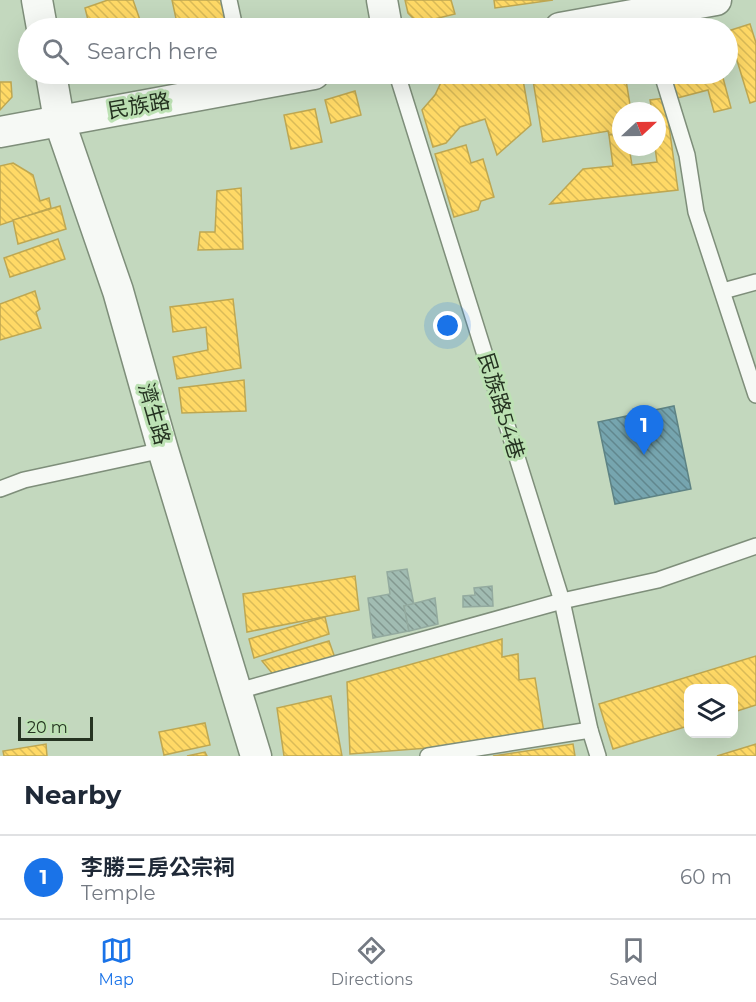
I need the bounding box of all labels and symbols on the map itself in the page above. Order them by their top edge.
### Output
street label: 民族路 [106,88,172,123]
north arrow [612,102,666,156]
your location [433,311,462,340]
street label: 民族路54巷 [473,350,529,462]
street label: 濟生路 [134,380,175,448]
pin: 1 [624,406,664,455]
scale bar [18,714,93,742]

